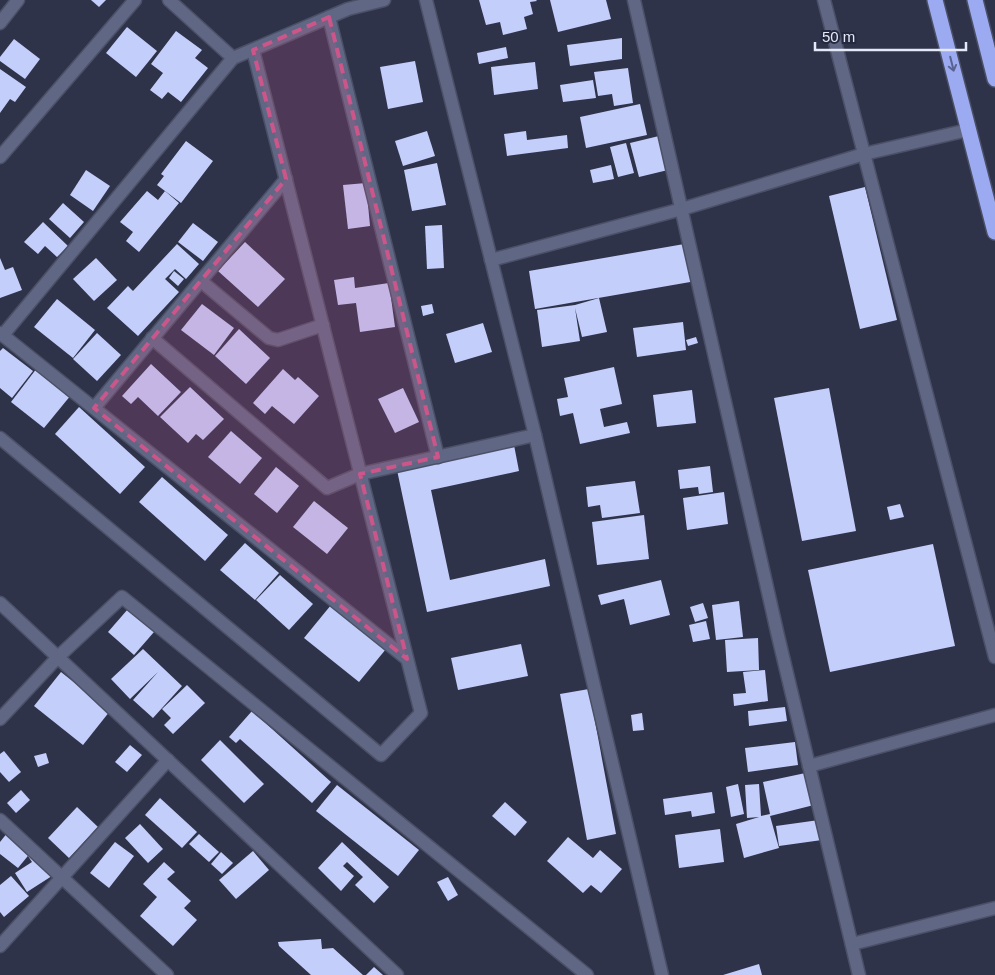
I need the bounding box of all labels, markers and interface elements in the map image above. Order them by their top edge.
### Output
scale bar [815,20,966,52]
text: 50 m [822,28,855,45]
one-way arrow [947,56,957,72]

